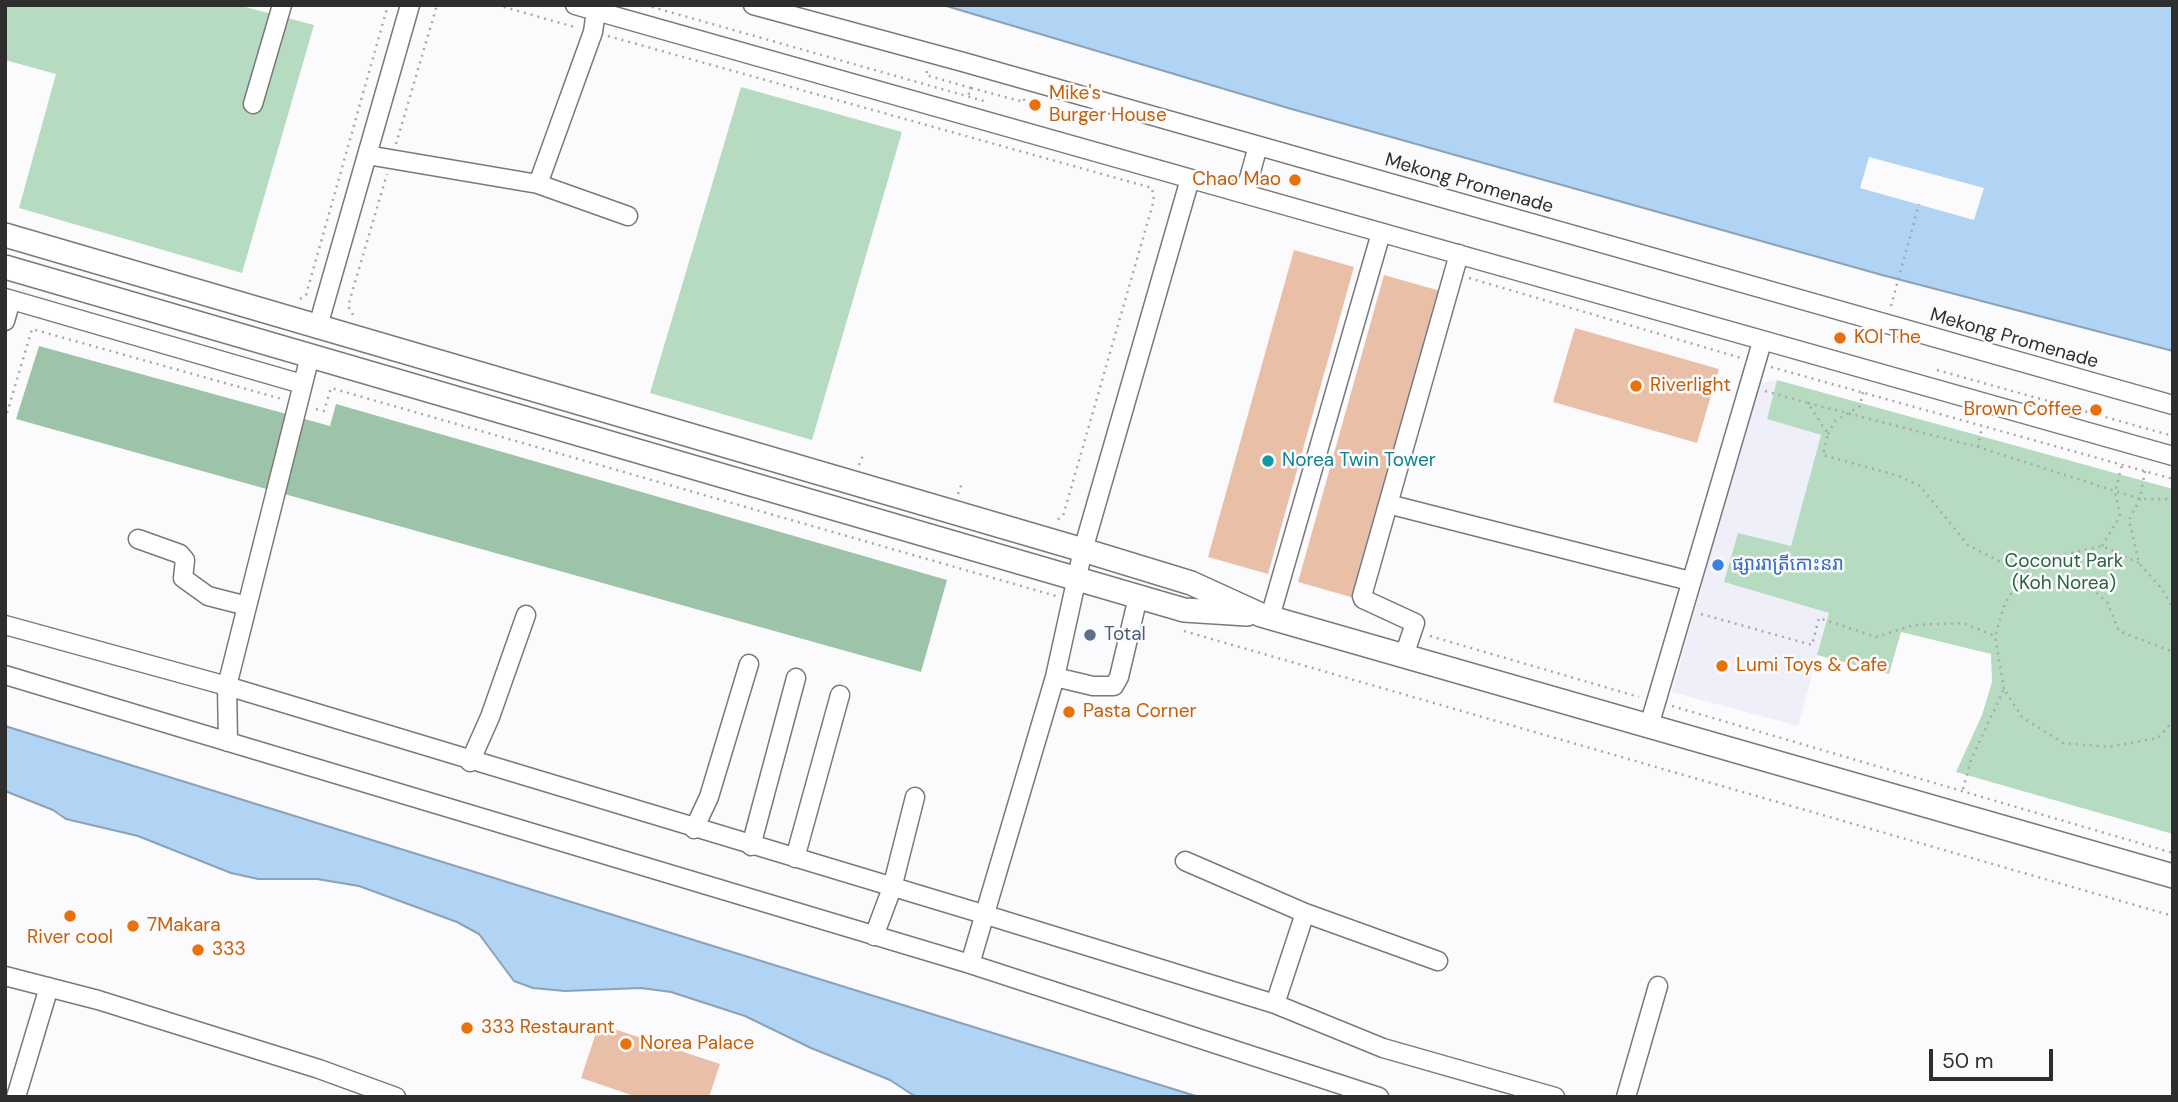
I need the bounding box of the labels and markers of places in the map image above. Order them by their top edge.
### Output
place label: Mike's Burger House [1049,83,1167,127]
marker: Mike's Burger House [1027,97,1043,113]
place label: Chao Mao [1192,169,1281,191]
marker: Chao Mao [1287,172,1303,188]
place label: KOI The [1854,327,1921,349]
marker: KOI The [1832,330,1848,346]
place label: Riverlight [1650,375,1731,397]
marker: Riverlight [1628,378,1644,394]
place label: Brown Coffee [1963,399,2082,421]
marker: Brown Coffee [2088,402,2104,418]
place label: Norea Twin Tower [1282,450,1436,472]
marker: Norea Twin Tower [1260,453,1276,469]
place label: ផ្សាររាត្រីកោះនរា [1732,554,1844,576]
marker: ផ្សាររាត្រីកោះនរា [1710,557,1726,573]
place label: Total [1104,624,1146,646]
marker: Total [1082,627,1098,643]
place label: Lumi Toys & Cafe [1736,655,1887,677]
marker: Lumi Toys & Cafe [1714,658,1730,674]
place label: Pasta Corner [1083,701,1197,723]
marker: Pasta Corner [1061,704,1077,720]
marker: River cool [62,908,78,924]
place label: 7Makara [147,915,221,937]
marker: 7Makara [125,918,141,934]
place label: River cool [27,927,113,949]
place label: 333 [212,939,246,961]
marker: 333 [190,942,206,958]
place label: 333 Restaurant [481,1017,615,1039]
marker: 333 Restaurant [459,1020,475,1036]
place label: Norea Palace [640,1033,754,1055]
marker: Norea Palace [618,1036,634,1052]

